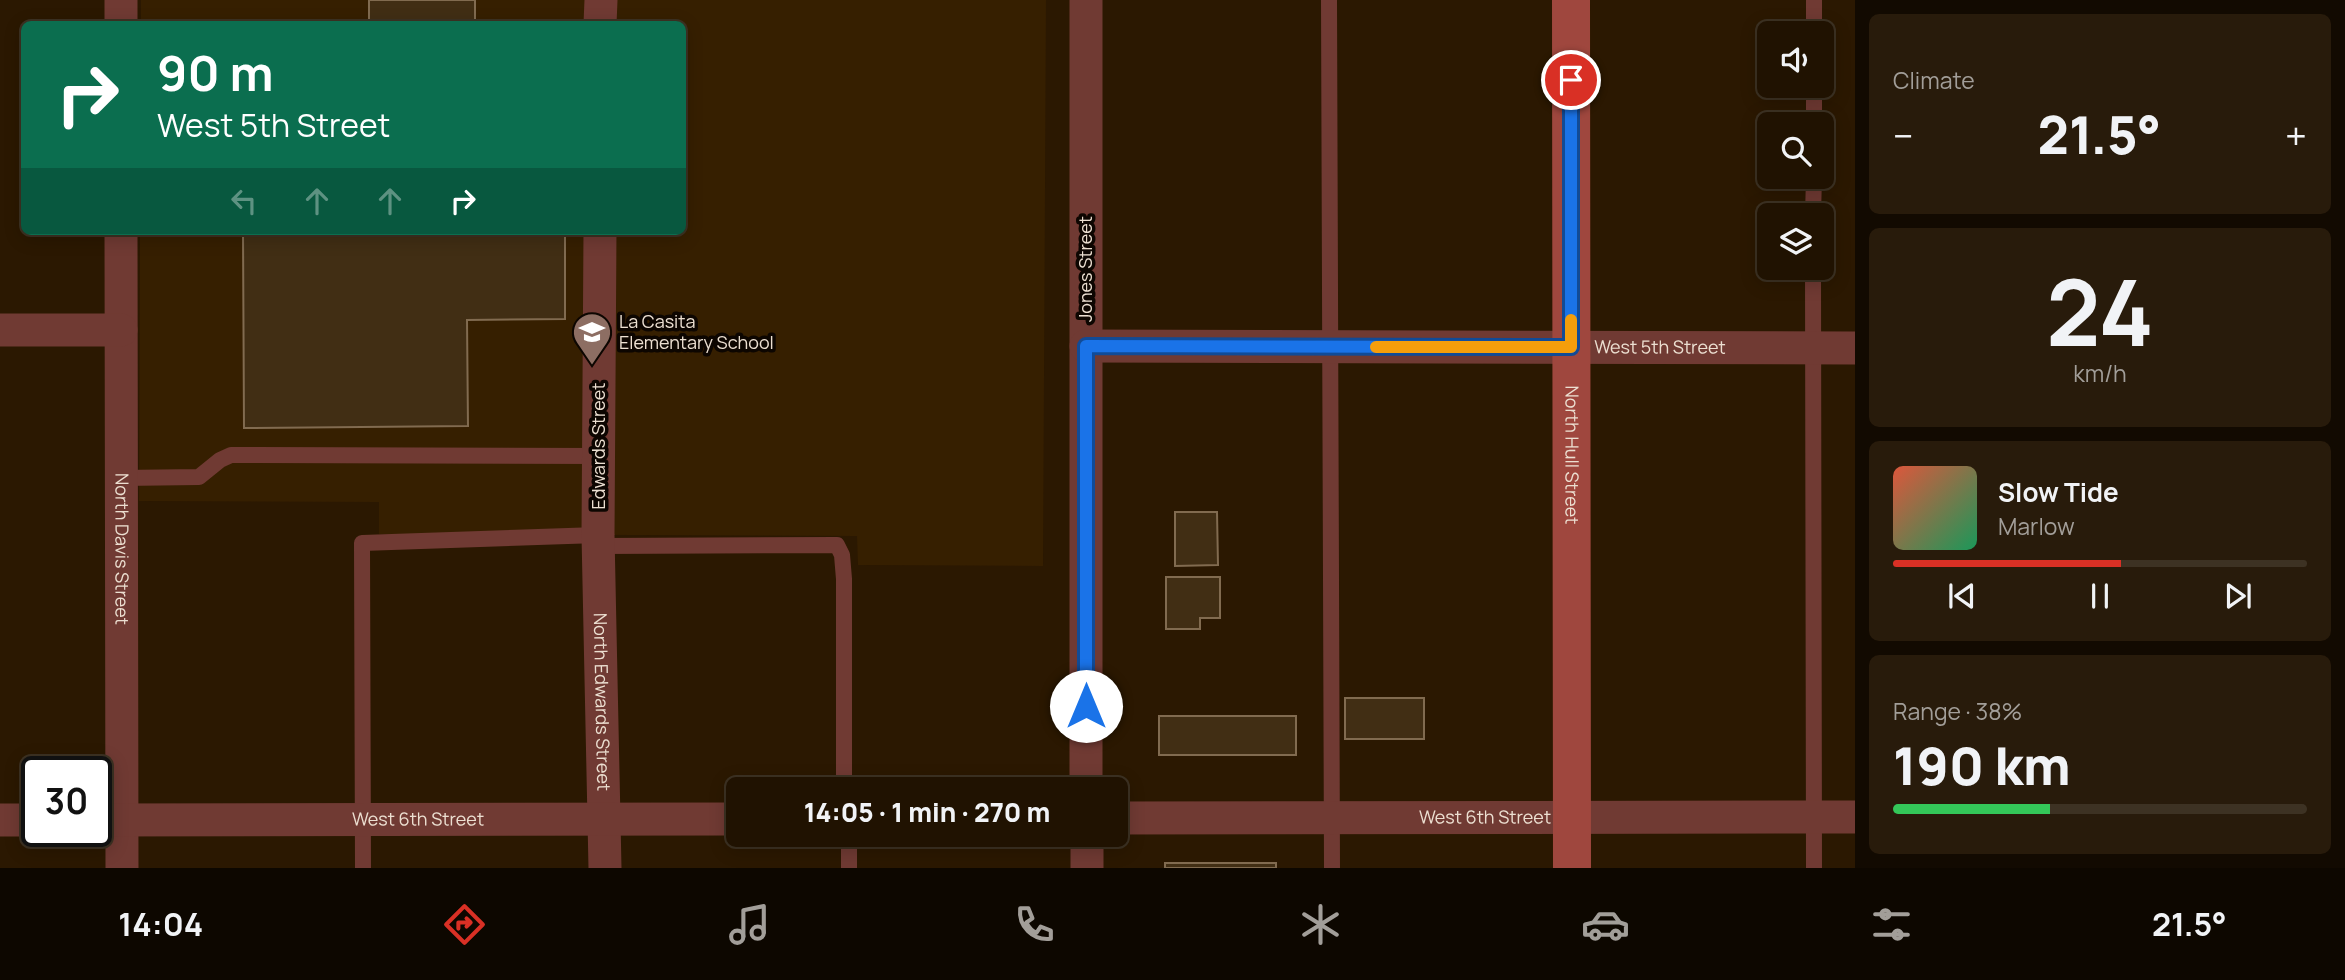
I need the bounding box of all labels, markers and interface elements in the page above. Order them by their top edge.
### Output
map controls [1757,21,1834,280]
button: sound [1757,21,1834,98]
text: 90 m [157,39,274,106]
icon: right [42,49,133,140]
pin [1541,50,1601,110]
icon: arrive [1552,61,1590,99]
text: Climate [1893,64,1975,96]
text: 21.5° [2038,99,2161,170]
text: West 5th Street [157,103,390,147]
text: − [1893,109,1914,161]
text: + [2285,109,2307,161]
button: search [1757,112,1834,189]
icon: left [225,182,263,220]
icon: ahead [298,182,336,220]
icon: ahead [371,182,409,220]
icon: right [444,182,482,220]
button: layers [1757,203,1834,280]
street label: Jones Street [1073,216,1097,322]
text: 24 [2046,249,2154,373]
place label: La Casita Elementary School [619,309,774,354]
school or university icon: La Casita Elementary School [571,311,613,366]
street label: West 5th Street [1594,334,1726,359]
text: km/h [2073,357,2127,389]
street label: Edwards Street [586,382,610,510]
street label: North Hull Street [1560,385,1585,525]
street label: North Davis Street [110,473,135,625]
text: Slow Tide [1998,474,2119,510]
text: Marlow [1998,510,2075,542]
icon: previous [1943,577,1981,615]
icon: pause [2081,577,2119,615]
icon: next [2219,577,2257,615]
street label: North Edwards Street [589,613,616,791]
position arrow [1049,669,1123,743]
text: Range · 38% [1893,695,2022,727]
text: 190 km [1893,730,2071,801]
speed limit sign: 30 [21,756,112,847]
text: 14:05 · 1 min · 270 m [804,794,1050,830]
street label: West 6th Street [1419,804,1551,829]
street label: West 6th Street [352,806,484,831]
icon: directions [440,900,489,949]
icon: music [725,900,774,949]
icon: phone [1010,900,1059,949]
icon: climate [1296,900,1345,949]
icon: car [1581,900,1630,949]
icon: filters [1867,900,1916,949]
text: 14:04 [118,902,203,946]
text: 21.5° [2152,902,2227,946]

